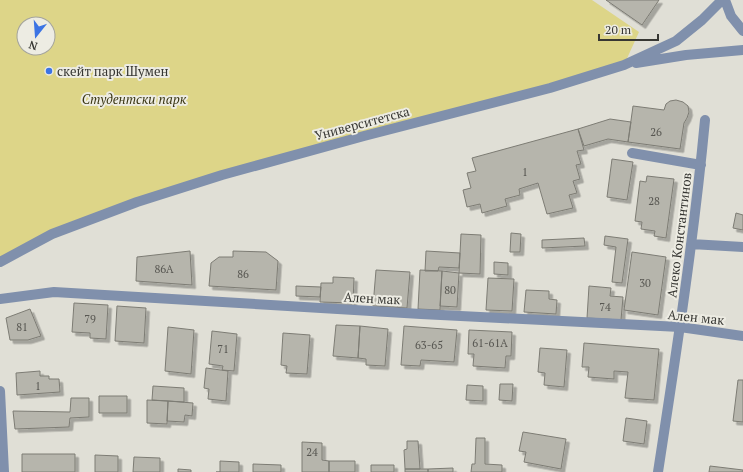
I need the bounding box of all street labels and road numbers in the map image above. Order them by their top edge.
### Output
street label: Университетска [313,102,412,144]
street label: Алеко Константинов [662,171,696,299]
street label: Ален мак [343,288,402,309]
street label: Ален мак [667,305,726,329]

